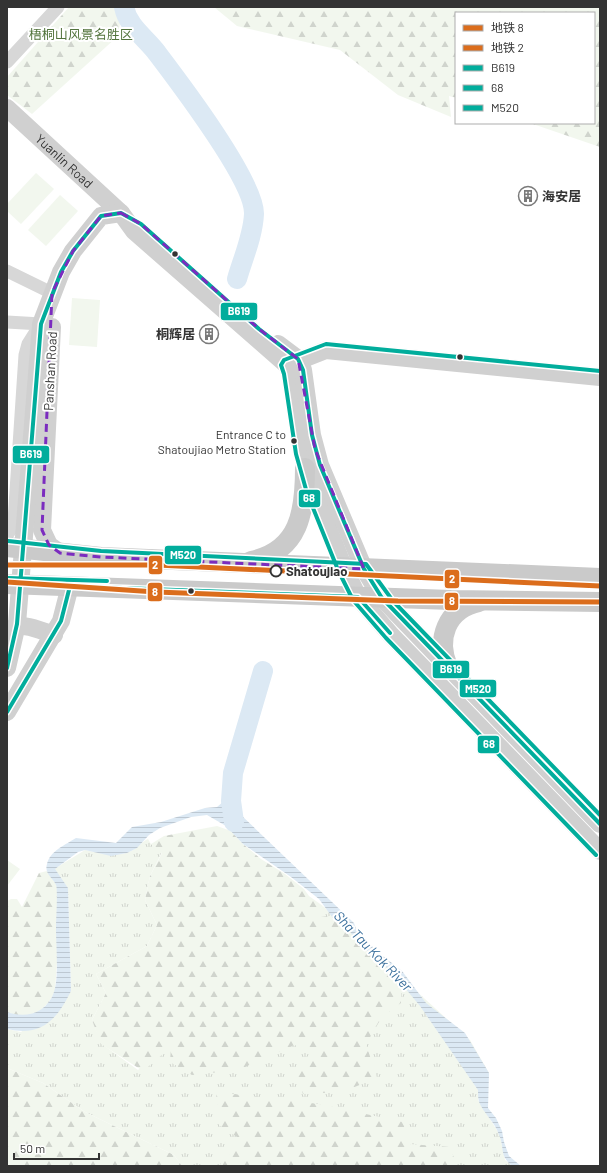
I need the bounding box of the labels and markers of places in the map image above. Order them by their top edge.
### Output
building icon: 海安居 [517,185,539,207]
place label: 海安居 [542,188,581,204]
unlabelled marker [170,249,180,259]
building icon: 桐辉居 [198,323,220,345]
place label: 桐辉居 [156,326,195,342]
unlabelled marker [455,352,465,362]
place label: Entrance C to Shatoujiao Metro Station [158,427,286,456]
marker: Entrance C to Shatoujiao Metro Station [289,436,299,446]
place label: Shatoujiao [286,563,347,579]
marker: Shatoujiao [269,564,283,578]
unlabelled marker [186,586,196,596]

